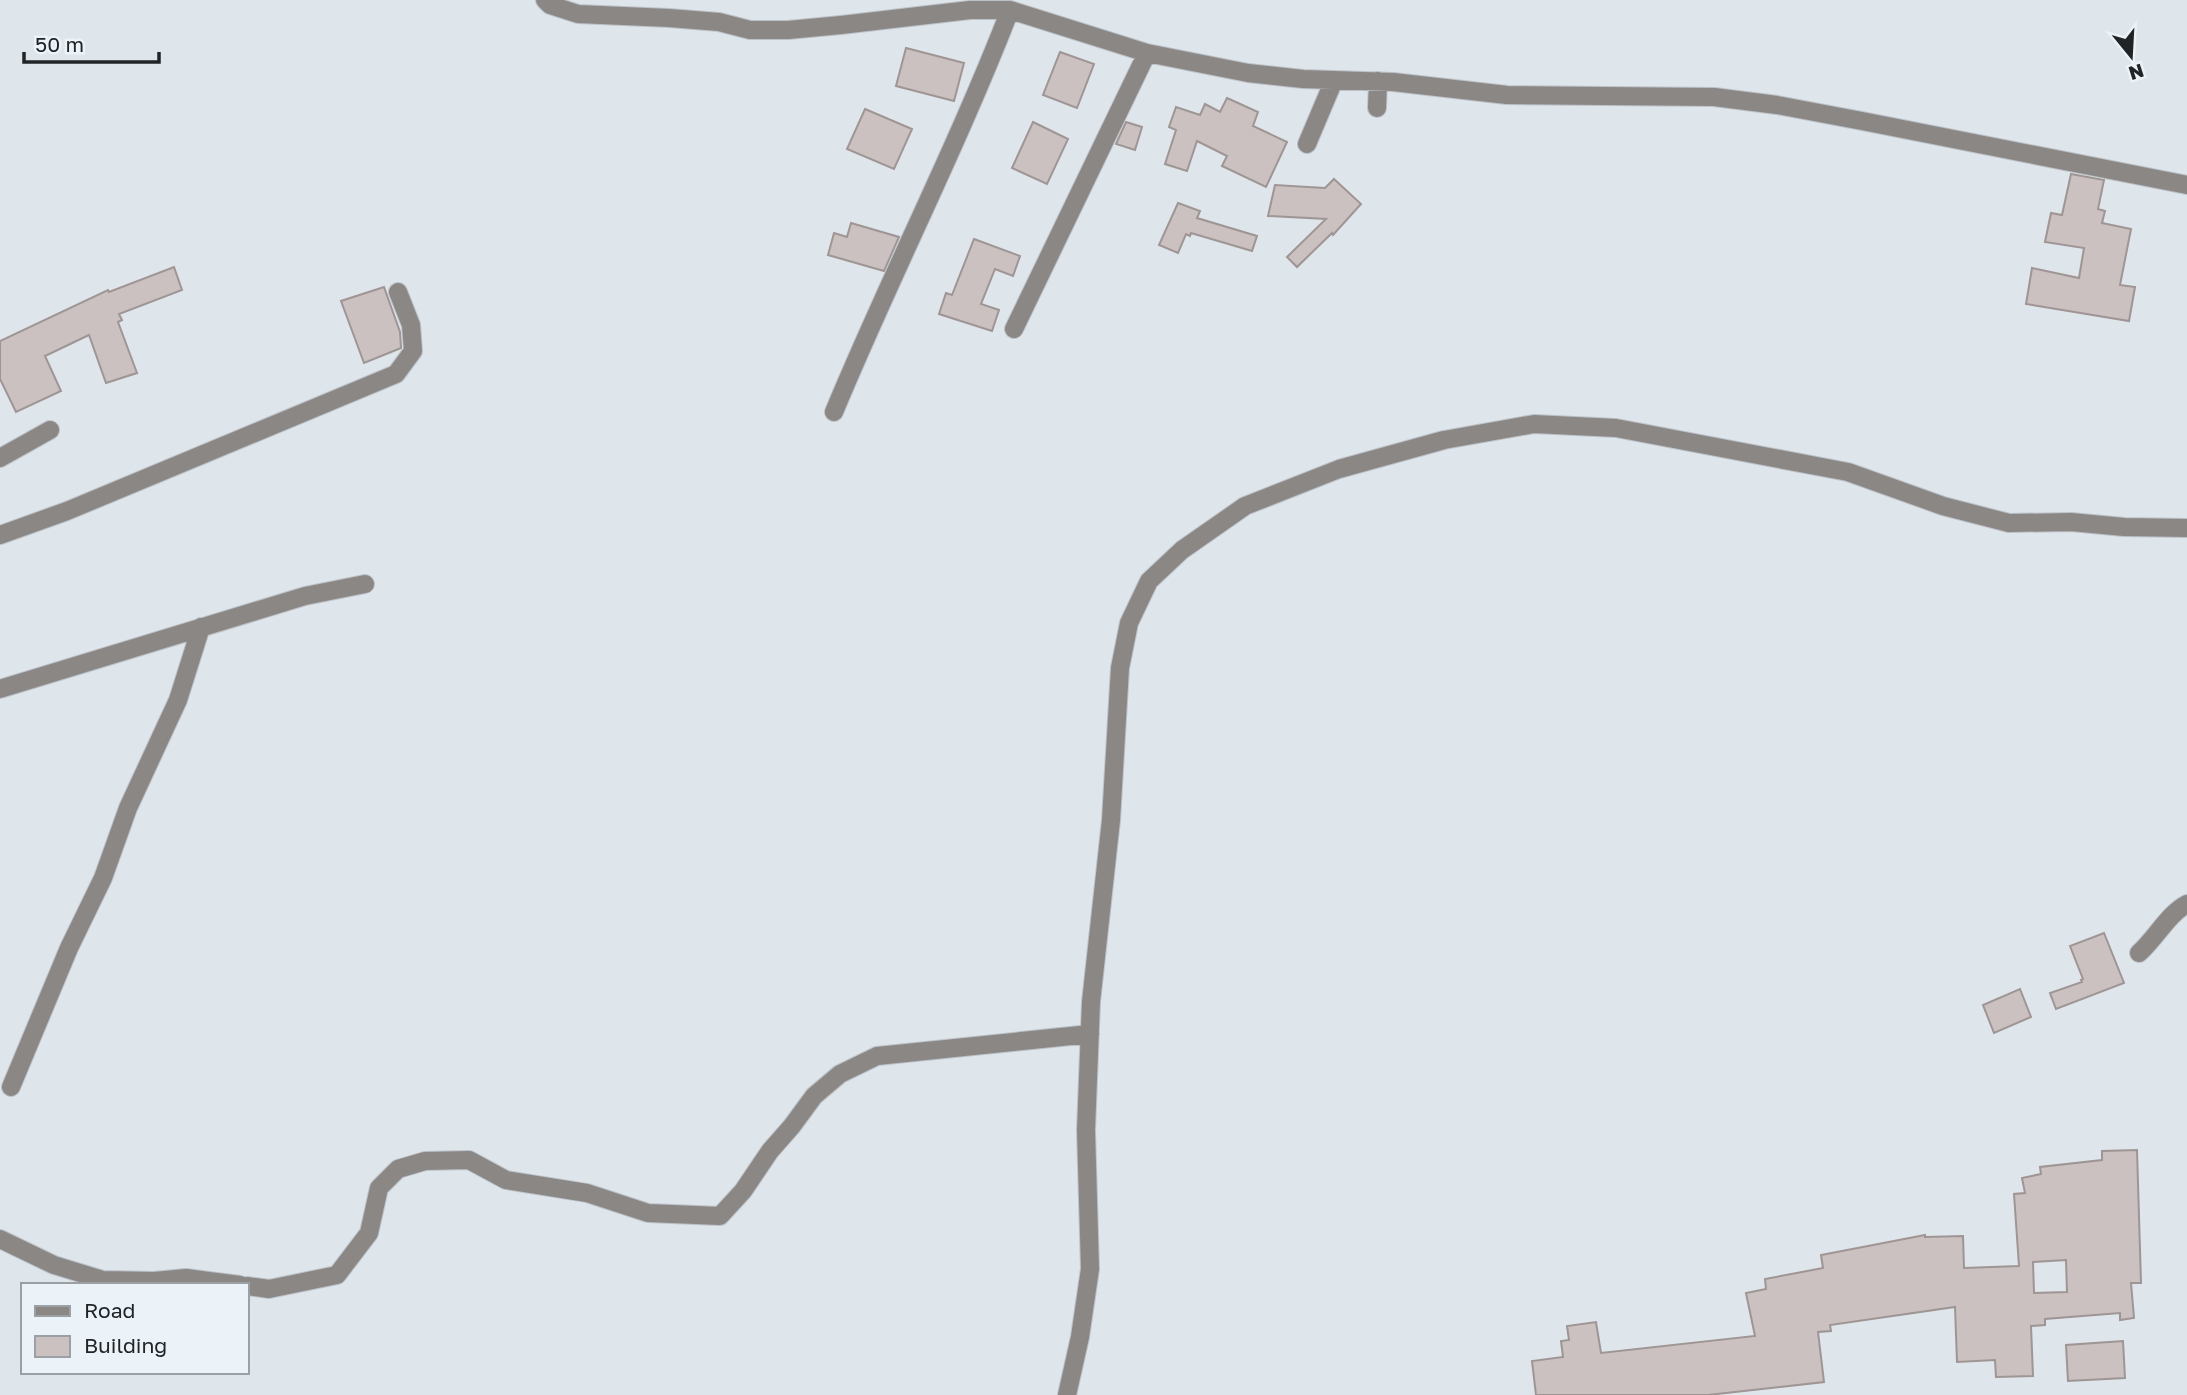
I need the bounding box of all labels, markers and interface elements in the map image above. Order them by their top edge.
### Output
scale bar [24,21,159,65]
north arrow [2096,21,2166,91]
text: 50 m [35,31,84,57]
text: N [2126,59,2147,86]
legend [21,1283,248,1374]
text: Road [84,1297,135,1323]
text: Building [84,1332,167,1358]

